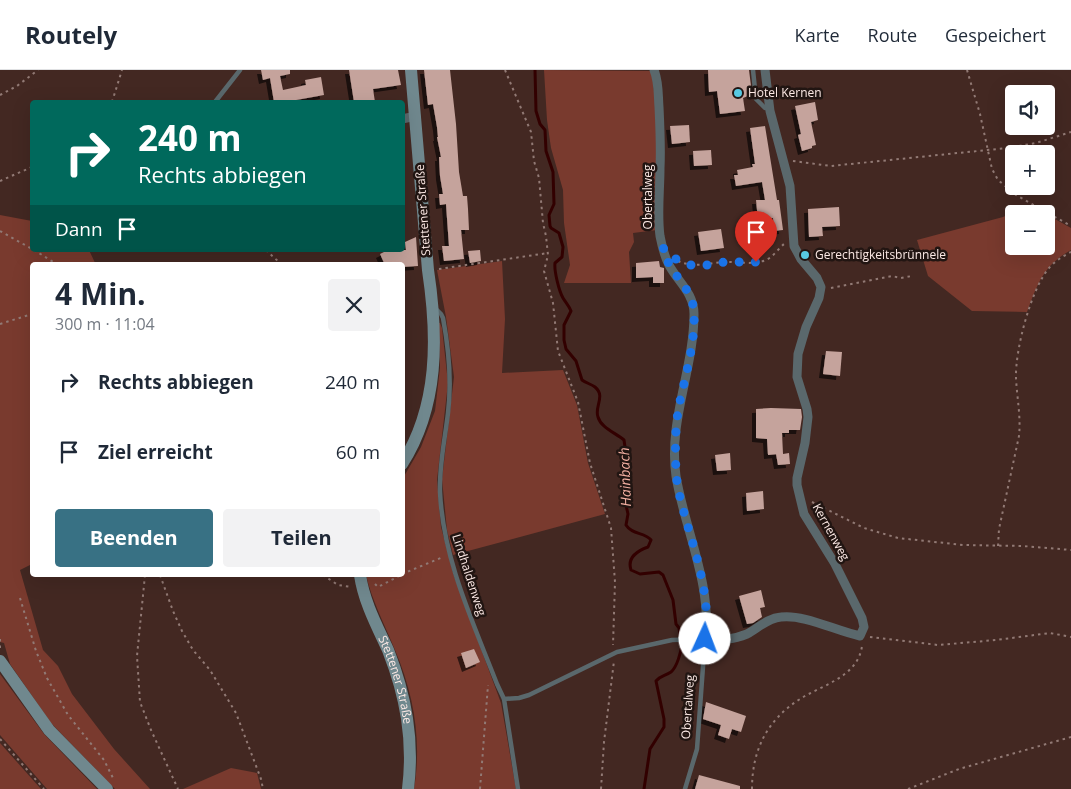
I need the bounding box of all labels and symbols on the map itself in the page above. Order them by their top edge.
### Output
place label: Hotel Kernen [748,84,822,101]
marker: Hotel Kernen [732,87,744,99]
street label: Stettener Straße [411,163,434,256]
street label: Obertalweg [639,164,656,229]
pin [735,211,777,262]
place label: Gerechtigkeitsbrünnele [815,246,946,263]
marker: Gerechtigkeitsbrünnele [799,249,811,261]
water label: Hainbach [614,447,635,507]
street label: Kernenweg [809,500,854,564]
street label: Lindhaldenweg [448,532,491,618]
position arrow [678,612,730,664]
street label: Stettener Straße [374,632,417,725]
street label: Obertalweg [677,674,698,740]

